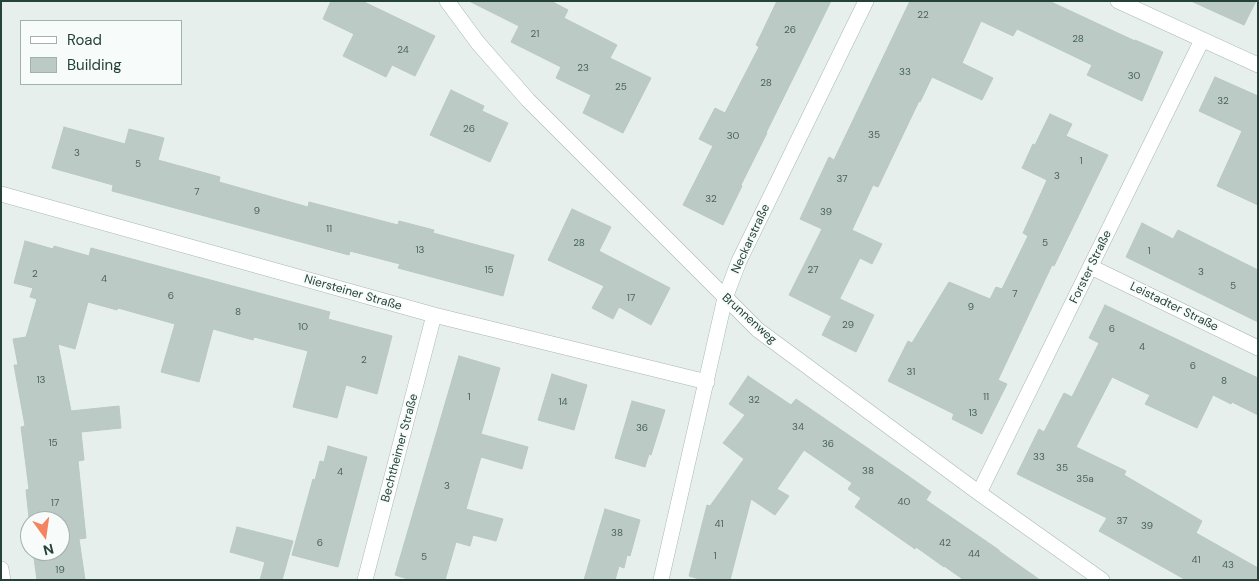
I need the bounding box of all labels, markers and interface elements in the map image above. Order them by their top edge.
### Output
house number: 22 [917,9,929,21]
legend [20,20,182,85]
house number: 26 [784,24,796,36]
house number: 21 [531,28,539,40]
text: Road [67,30,102,50]
house number: 28 [1072,33,1084,45]
house number: 24 [397,44,409,56]
text: Building [67,55,122,75]
house number: 23 [577,62,589,74]
house number: 33 [899,66,911,78]
house number: 30 [1128,70,1140,82]
house number: 28 [760,77,772,89]
house number: 25 [615,81,627,93]
house number: 32 [1217,95,1229,107]
house number: 26 [463,123,475,135]
house number: 35 [868,129,880,141]
house number: 30 [727,130,739,142]
house number: 3 [74,147,80,159]
house number: 1 [1079,155,1083,167]
house number: 5 [135,158,141,170]
house number: 3 [1054,170,1060,182]
house number: 37 [836,173,848,185]
house number: 7 [194,186,200,198]
house number: 32 [705,193,717,205]
street label: Neckarstraße [729,202,773,276]
house number: 9 [254,205,260,217]
house number: 39 [820,206,832,218]
house number: 11 [326,223,332,235]
street label: Forster Straße [1067,228,1115,306]
house number: 28 [573,237,585,249]
house number: 5 [1042,237,1048,249]
house number: 13 [415,244,425,256]
house number: 1 [1147,245,1151,257]
house number: 15 [484,264,494,276]
house number: 27 [808,264,818,276]
house number: 3 [1198,266,1204,278]
house number: 2 [32,268,38,280]
street label: Niersteiner Straße [302,272,404,314]
house number: 4 [101,273,107,285]
street label: Leistadter Straße [1127,279,1221,335]
house number: 5 [1230,280,1236,292]
house number: 7 [1012,288,1018,300]
house number: 6 [168,290,174,302]
street label: Brunnenweg [719,291,779,347]
house number: 17 [627,292,635,304]
house number: 9 [968,301,974,313]
house number: 8 [235,306,241,318]
house number: 29 [842,319,854,331]
house number: 10 [298,321,308,333]
house number: 6 [1109,323,1115,335]
house number: 4 [1139,341,1145,353]
house number: 2 [361,354,367,366]
house number: 6 [1190,360,1196,372]
house number: 31 [907,366,915,378]
house number: 13 [36,374,46,386]
house number: 8 [1221,375,1227,387]
house number: 1 [467,391,471,403]
house number: 11 [983,391,989,403]
street label: Bechtheimer Straße [379,392,421,504]
house number: 32 [748,394,760,406]
house number: 14 [558,396,568,408]
house number: 13 [968,407,978,419]
house number: 34 [792,421,804,433]
house number: 36 [636,422,648,434]
house number: 15 [48,437,58,449]
house number: 36 [822,438,834,450]
house number: 33 [1033,451,1045,463]
house number: 35 [1056,462,1068,474]
house number: 38 [862,465,874,477]
house number: 4 [337,466,343,478]
house number: 35a [1076,473,1094,485]
house number: 3 [444,480,450,492]
house number: 40 [898,496,910,508]
house number: 17 [51,497,59,509]
north arrow [20,511,70,561]
house number: 37 [1116,515,1128,527]
house number: 41 [714,518,724,530]
house number: 39 [1141,520,1153,532]
house number: 38 [611,527,623,539]
house number: 6 [317,537,323,549]
house number: 42 [939,537,951,549]
text: N [41,540,56,560]
house number: 44 [968,548,980,560]
house number: 1 [713,550,717,562]
house number: 5 [421,551,427,563]
house number: 41 [1191,554,1201,566]
house number: 43 [1222,559,1234,571]
house number: 19 [55,564,65,576]

